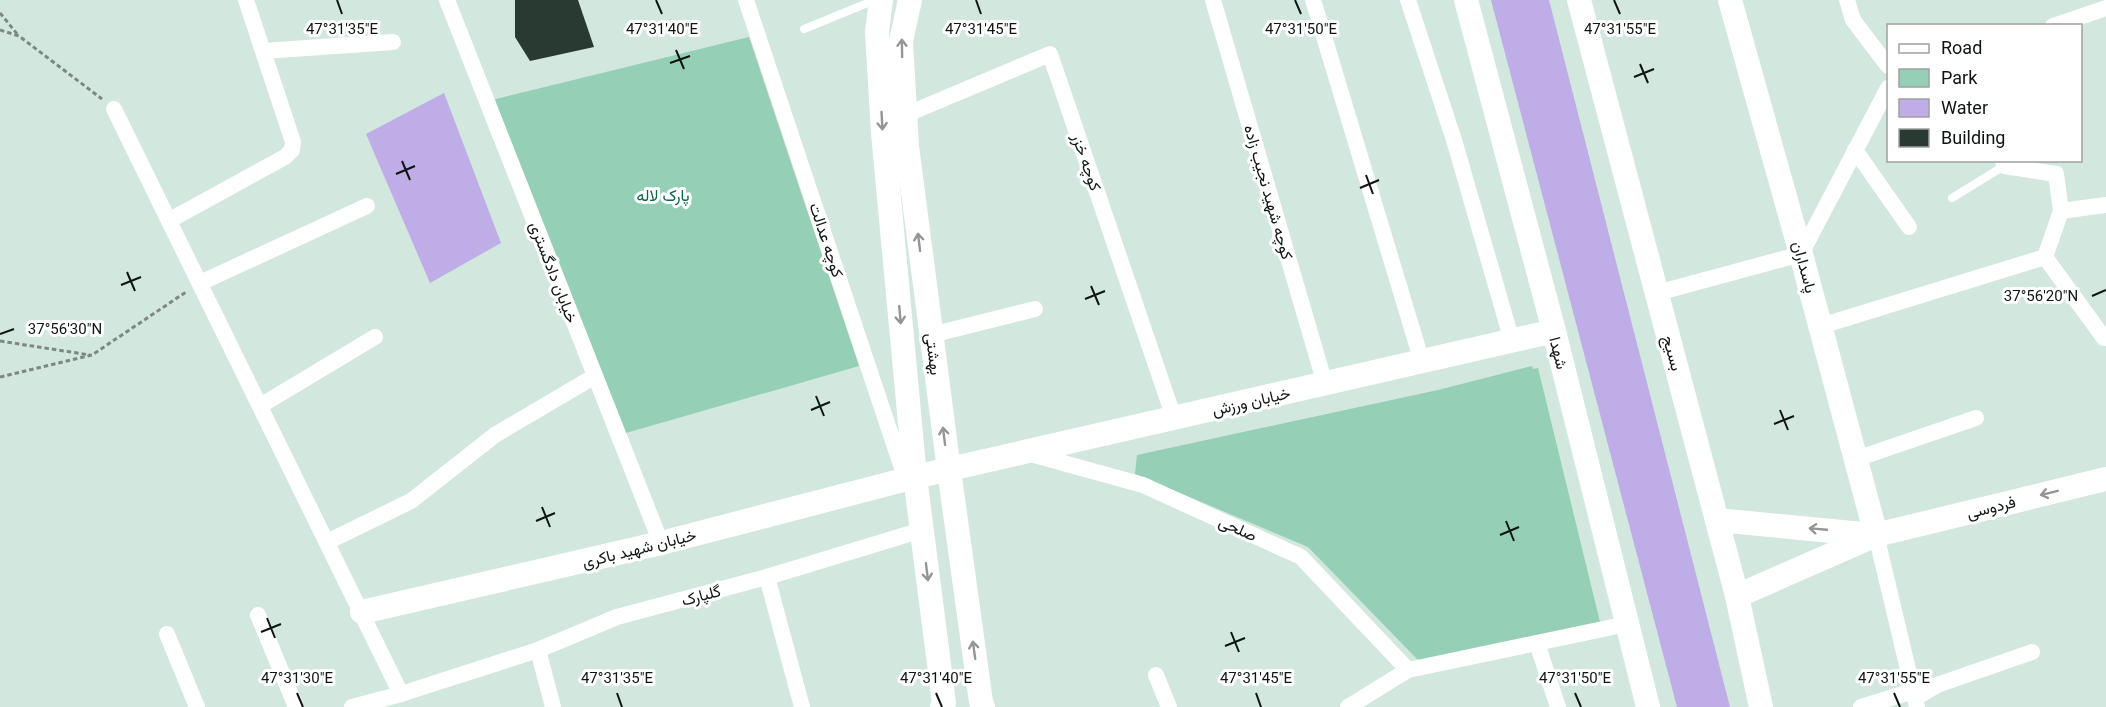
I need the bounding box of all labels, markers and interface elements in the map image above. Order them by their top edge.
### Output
text: 47°31'35"E [306,20,379,38]
text: 47°31'40"E [626,20,699,38]
text: 47°31'45"E [945,20,1018,38]
text: 47°31'50"E [1265,20,1338,38]
text: 47°31'55"E [1584,20,1657,38]
legend [1887,24,2082,162]
text: Road [1941,37,1982,58]
one-way arrow [896,39,908,59]
text: Park [1941,67,1978,88]
text: Water [1941,97,1988,118]
one-way arrow [877,111,888,131]
street label: کوچه شهید نجیب زاده [1238,123,1297,262]
text: Building [1941,127,2005,148]
street label: کوچه خزر [1066,130,1105,194]
park label: پارک لاله [636,186,690,207]
street label: کوچه عدالت [804,200,847,280]
street label: خیابان دادگستری [525,219,582,326]
one-way arrow [914,233,925,253]
street label: پاسداران [1787,239,1821,296]
text: 37°56'20"N [2004,287,2078,305]
one-way arrow [895,305,906,325]
text: 37°56'30"N [28,320,102,338]
street label: بهشتی [921,332,946,376]
street label: بسیج [1657,333,1686,373]
street label: شهدا [1544,335,1572,372]
street label: خیابان ورزش [1210,383,1293,421]
one-way arrow [939,426,950,446]
one-way arrow [2040,487,2059,499]
street label: فردوسی [1965,492,2018,524]
street label: صلحی [1215,512,1260,546]
one-way arrow [1808,523,1828,534]
street label: خیابان شهید باکری [580,525,699,573]
one-way arrow [922,561,933,581]
street label: گلپارک [679,581,724,612]
one-way arrow [968,640,979,660]
text: 47°31'30"E [261,669,334,687]
text: 47°31'35"E [581,669,654,687]
text: 47°31'40"E [900,669,973,687]
text: 47°31'45"E [1220,669,1293,687]
text: 47°31'50"E [1539,669,1612,687]
text: 47°31'55"E [1858,669,1931,687]

